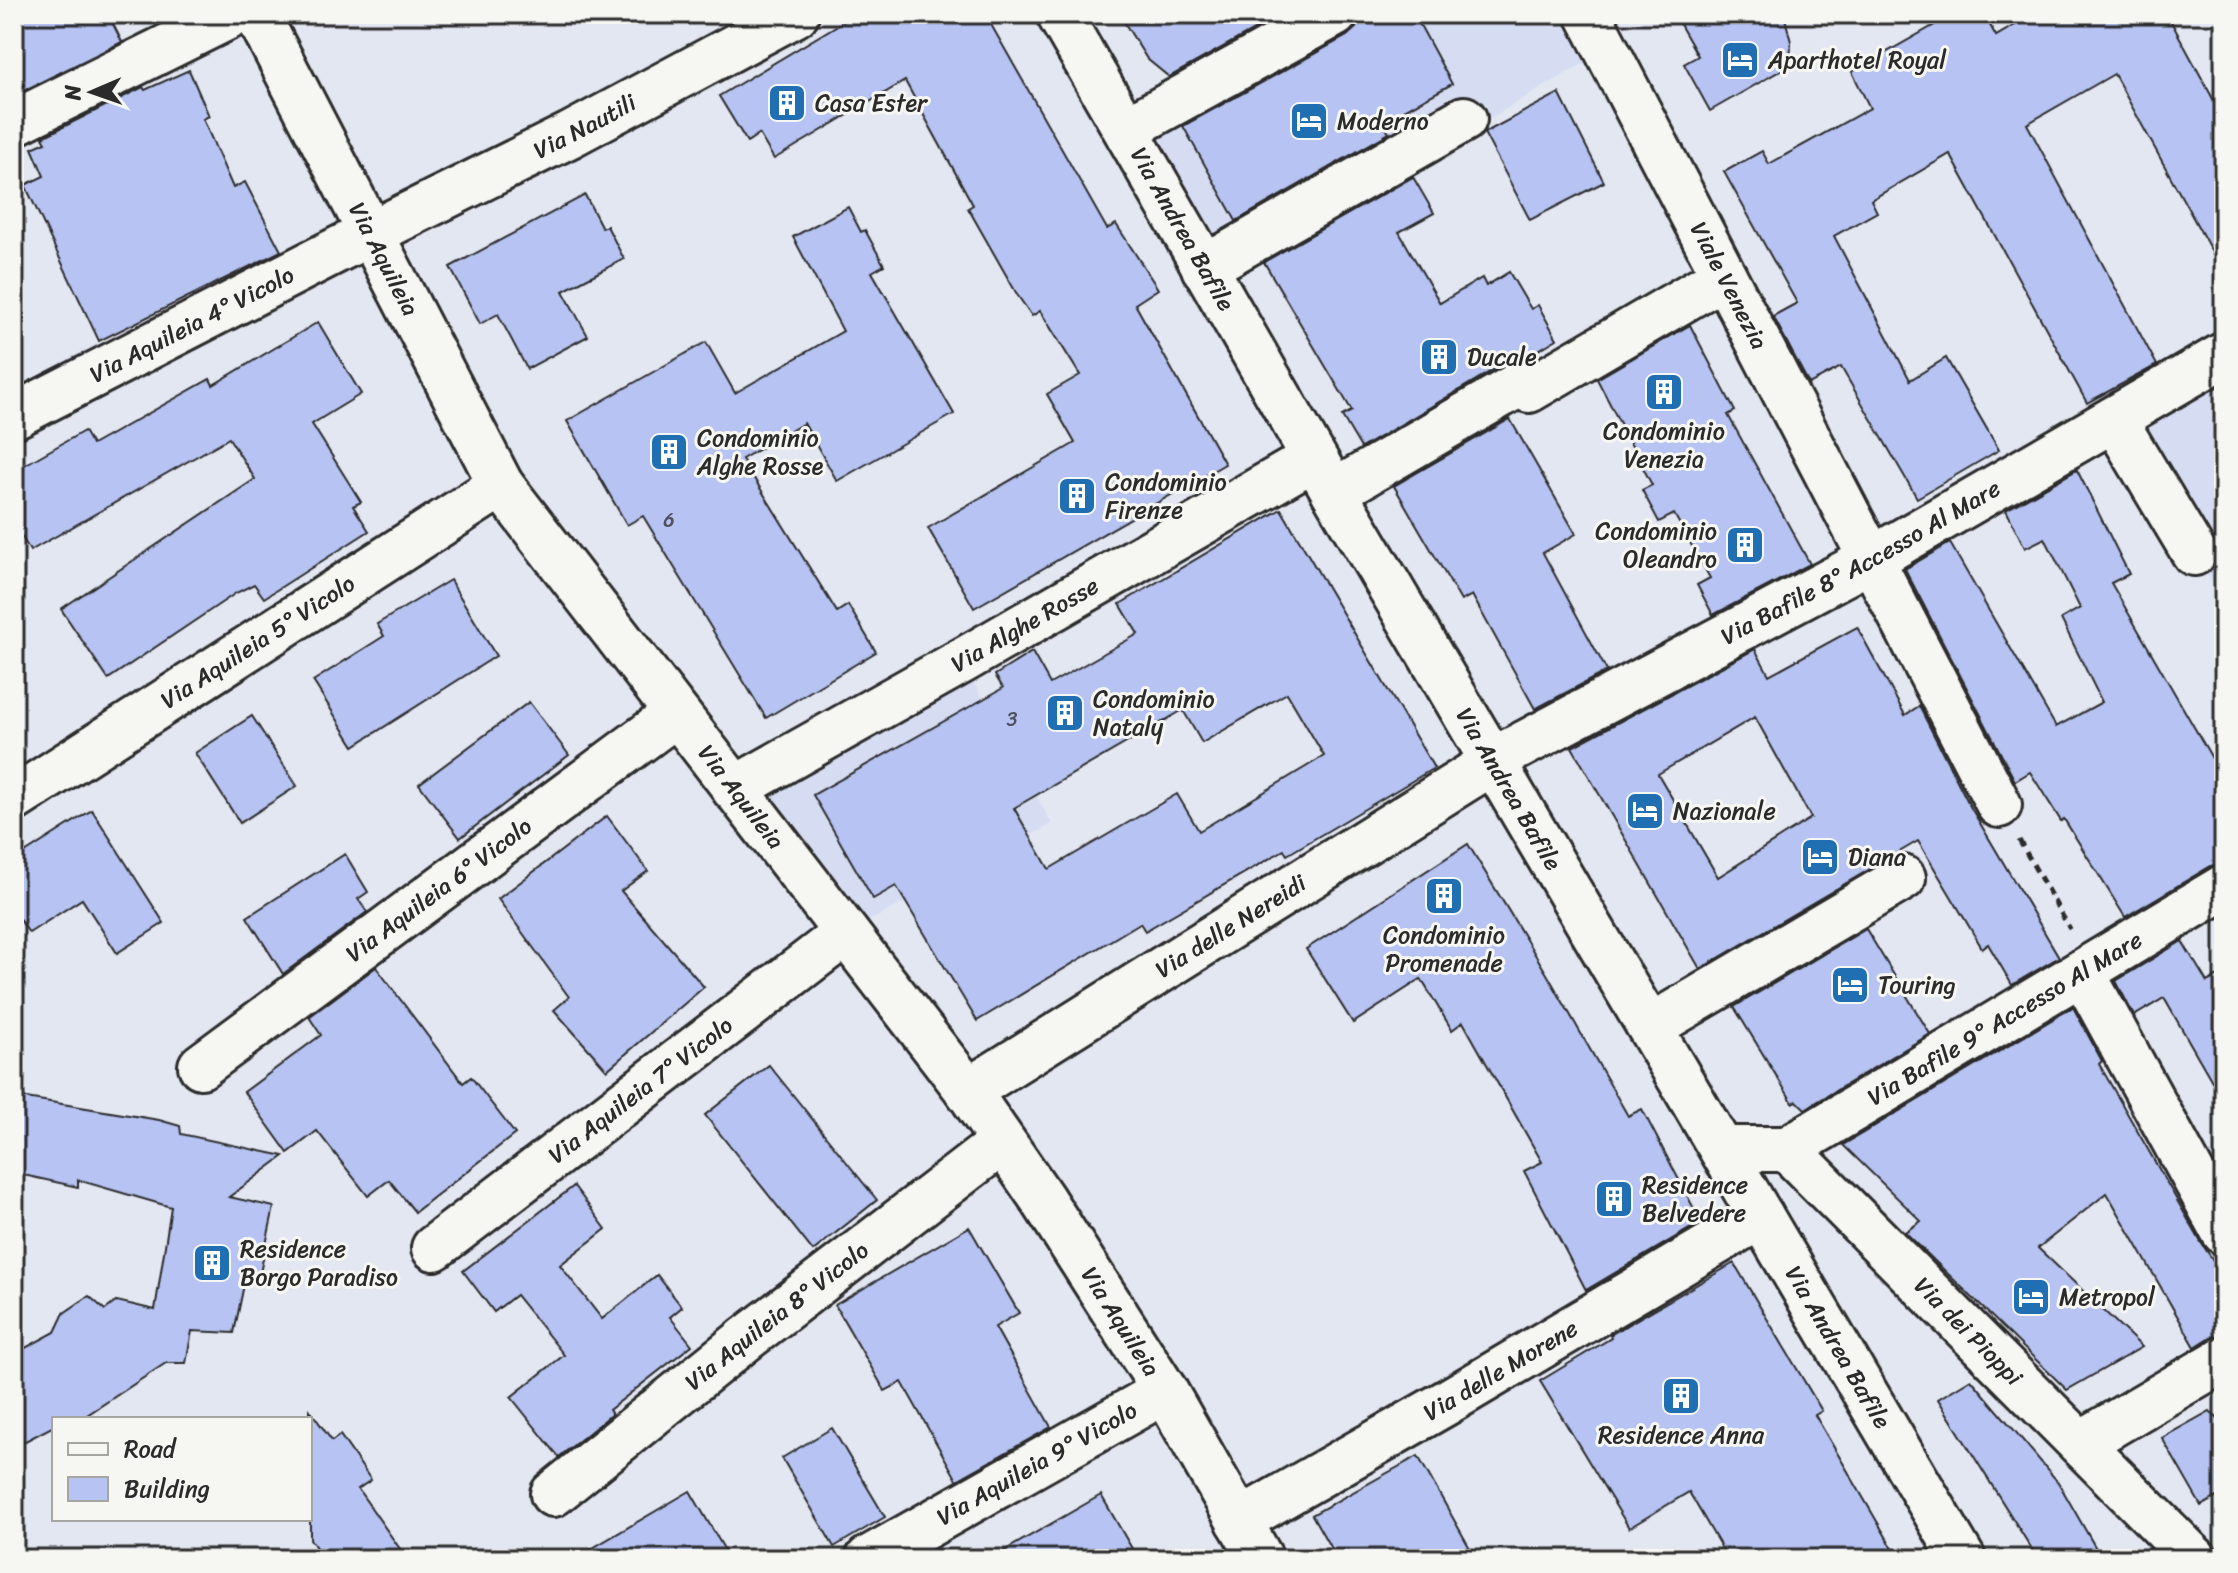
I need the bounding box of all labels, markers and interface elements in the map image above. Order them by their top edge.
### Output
hotel icon: Aparthotel Royal [1719,39,1761,81]
place label: Aparthotel Royal [1767,39,1947,81]
north arrow [52,52,132,132]
street label: Via Nautili [526,82,644,171]
building icon: Casa Ester [766,82,808,124]
place label: Casa Ester [815,82,929,124]
text: N [53,84,92,102]
hotel icon: Moderno [1288,100,1330,142]
place label: Moderno [1337,100,1429,142]
street label: Via Andrea Bafile [1119,139,1247,319]
street label: Via Aquileia [337,194,431,324]
street label: Viale Venezia [1678,214,1780,357]
street label: Via Aquileia 4° Vicolo [82,254,302,395]
building icon: Ducale [1418,336,1460,378]
place label: Ducale [1467,336,1537,378]
building icon: Condominio Venezia [1643,371,1685,413]
place label: Condominio Venezia [1603,410,1725,480]
place label: Condominio Alghe Rosse [696,417,824,487]
building icon: Condominio Alghe Rosse [648,431,690,473]
place label: Condominio Firenze [1105,461,1227,531]
street label: Via Bafile 8° Accesso Al Mare [1713,468,2009,657]
building icon: Condominio Firenze [1056,475,1098,517]
house number: 6 [663,503,675,538]
place label: Condominio Oleandro [1595,510,1717,580]
building icon: Condominio Oleandro [1724,524,1766,566]
street label: Via Aquileia 5° Vicolo [152,563,364,721]
street label: Via Alghe Rosse [943,565,1107,684]
place label: Condominio Nataly [1093,678,1215,748]
building icon: Condominio Nataly [1044,692,1086,734]
street label: Via Andrea Bafile [1444,699,1574,879]
house number: 3 [1007,702,1018,737]
street label: Via Aquileia [687,735,796,859]
hotel icon: Nazionale [1624,790,1666,832]
place label: Nazionale [1673,790,1776,832]
street label: Via Aquileia 6° Vicolo [336,806,542,973]
hotel icon: Diana [1799,836,1841,878]
place label: Diana [1848,836,1906,878]
street label: Via delle Nereidi [1147,862,1316,990]
building icon: Condominio Promenade [1423,875,1465,917]
place label: Condominio Promenade [1383,914,1505,984]
street label: Via Bafile 9° Accesso Al Mare [1859,919,2151,1117]
hotel icon: Touring [1829,964,1871,1006]
place label: Touring [1878,964,1956,1006]
street label: Via Aquileia 7° Vicolo [539,1005,742,1175]
place label: Residence Belvedere [1642,1164,1748,1234]
building icon: Residence Belvedere [1593,1178,1635,1220]
place label: Residence Borgo Paradiso [240,1228,398,1298]
street label: Via Aquileia 8° Vicolo [675,1230,879,1402]
building icon: Residence Borgo Paradiso [191,1242,233,1284]
street label: Via Andrea Bafile [1773,1257,1903,1437]
street label: Via Aquileia [1070,1258,1172,1385]
street label: Via dei Pioppi [1904,1266,2034,1397]
hotel icon: Metropol [2010,1276,2052,1318]
place label: Metropol [2059,1276,2156,1318]
street label: Via delle Morene [1415,1308,1586,1433]
building icon: Residence Anna [1660,1375,1702,1417]
street label: Via Aquileia 9° Vicolo [928,1390,1145,1537]
place label: Residence Anna [1598,1414,1765,1456]
legend [52,1417,312,1521]
text: Road [124,1428,178,1470]
text: Building [124,1468,210,1510]

